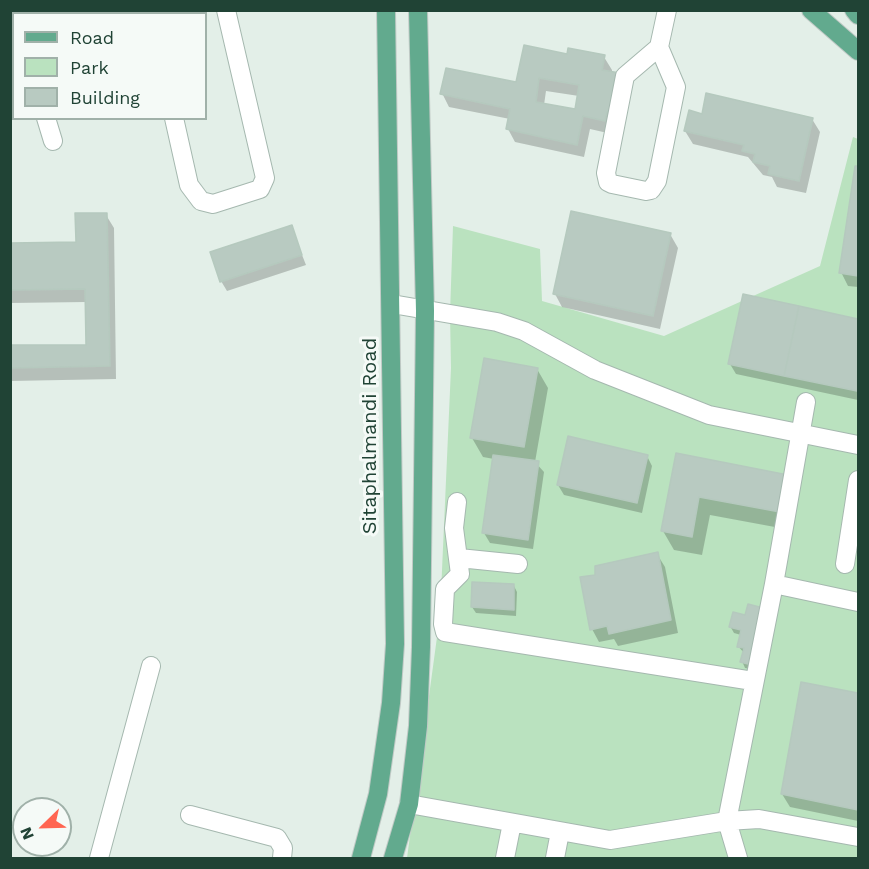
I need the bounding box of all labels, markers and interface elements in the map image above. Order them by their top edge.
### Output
legend [12,12,207,120]
text: Road [70,27,114,48]
text: Park [70,57,109,78]
text: Building [70,87,140,108]
street label: Sitaphalmandi Road [358,338,382,534]
north arrow [12,797,72,857]
text: N [16,824,38,843]

